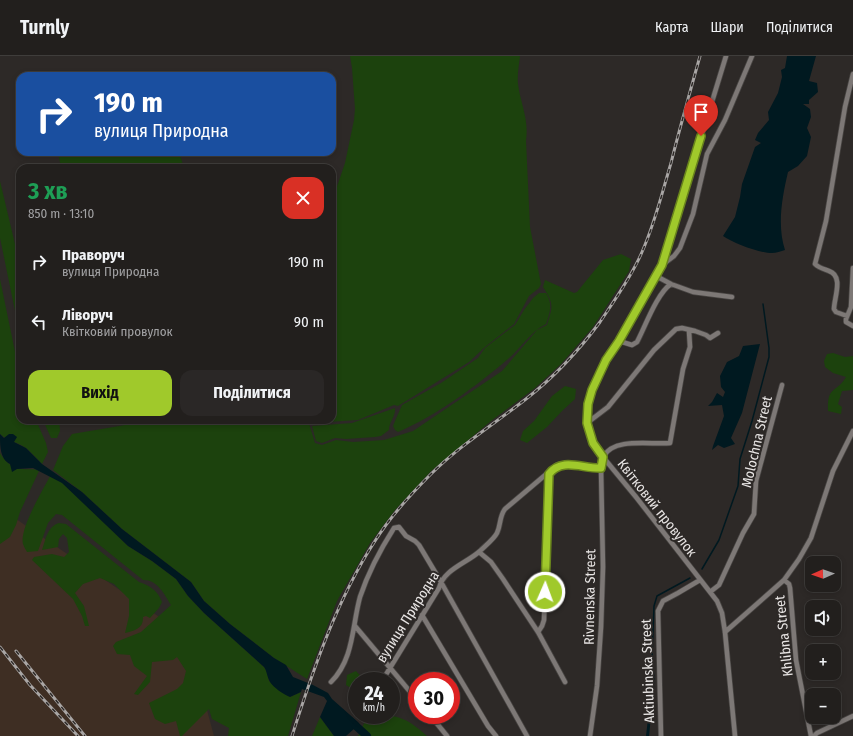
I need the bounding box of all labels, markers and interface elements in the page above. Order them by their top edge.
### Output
text: Turnly [20,16,69,39]
text: Карта [655,19,689,36]
text: Шари [711,19,744,36]
text: Поділитися [766,19,833,36]
text: 190 m [94,86,163,119]
icon: right [28,88,80,140]
pin [684,95,718,136]
icon: arrive [690,101,712,123]
text: вулиця Природна [94,120,229,142]
text: 3 хв [28,177,68,205]
button: close [282,177,324,219]
text: 850 m · 13:10 [28,206,94,221]
text: Праворуч [62,246,125,264]
icon: right [28,251,50,273]
text: 190 m [288,253,324,271]
text: вулиця Природна [62,264,159,279]
text: Ліворуч [62,306,113,324]
icon: left [28,311,50,333]
text: 90 m [294,313,324,331]
text: Квітковий провулок [62,324,173,339]
button: Вихід [28,370,172,416]
button: Поділитися [180,370,324,416]
street label: Molochna Street [738,394,776,490]
street label: Квітковий провулок [614,456,701,561]
street label: Rivnenska Street [581,548,599,645]
north arrow [805,556,841,592]
map controls [805,556,841,724]
street label: вулиця Природна [373,568,443,666]
position arrow [524,571,566,613]
street label: Khlibna Street [771,594,797,677]
button: sound [805,600,841,636]
street label: Aktiubinska Street [638,618,658,724]
button: + [805,644,841,680]
speed limit sign: 30 [408,672,460,724]
text: 24 [364,681,384,705]
button: − [805,688,841,724]
text: km/h [363,702,385,714]

